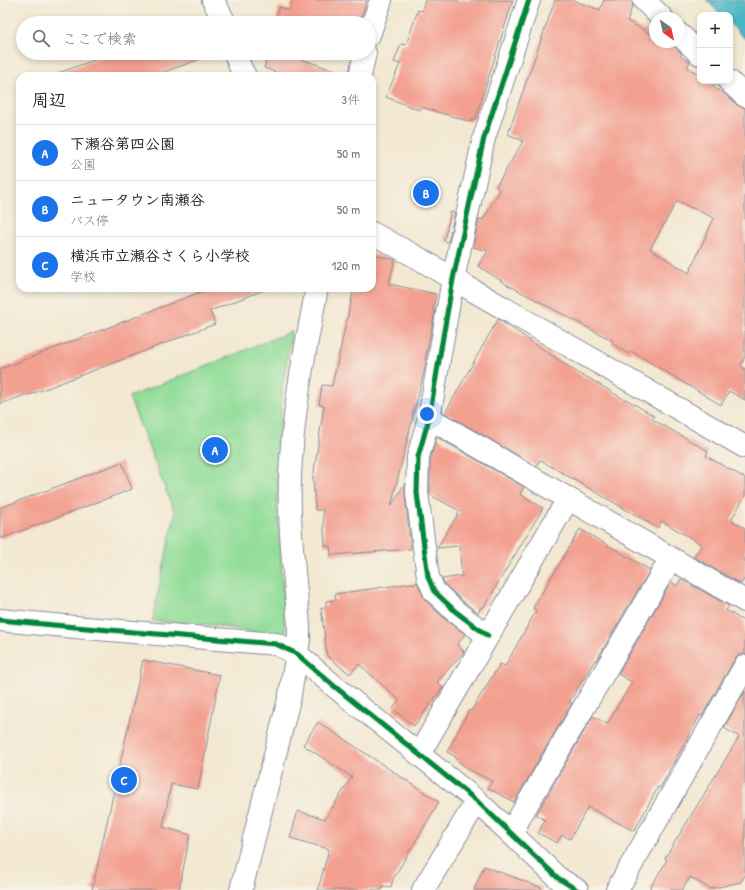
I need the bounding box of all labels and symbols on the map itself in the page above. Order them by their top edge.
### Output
north arrow [649,12,685,48]
pin: B [413,178,439,208]
your location [417,404,437,424]
pin: A [202,435,228,465]
pin: C [111,765,137,795]

